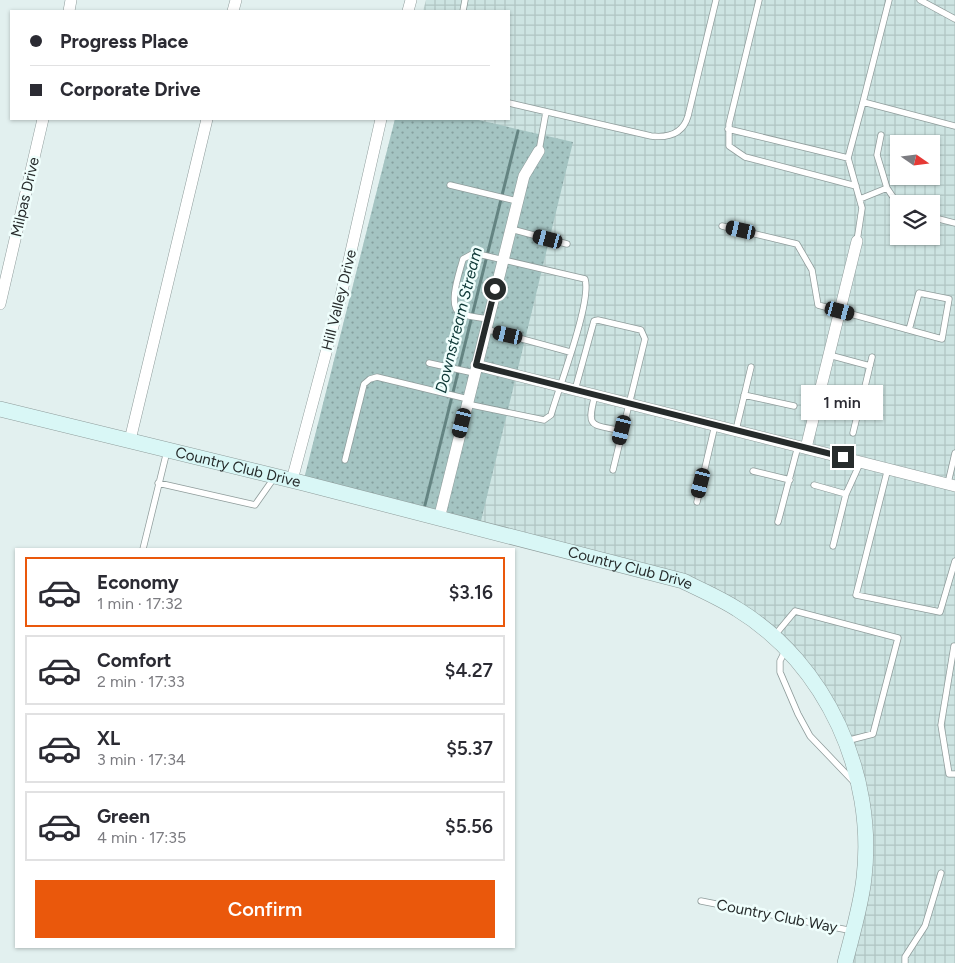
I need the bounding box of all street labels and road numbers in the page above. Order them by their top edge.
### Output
street label: Milpas Drive [7,155,43,239]
street label: Hill Valley Drive [318,248,360,352]
street label: Country Club Drive [173,443,303,491]
street label: Country Club Drive [566,543,696,593]
street label: Country Club Way [715,895,839,937]

